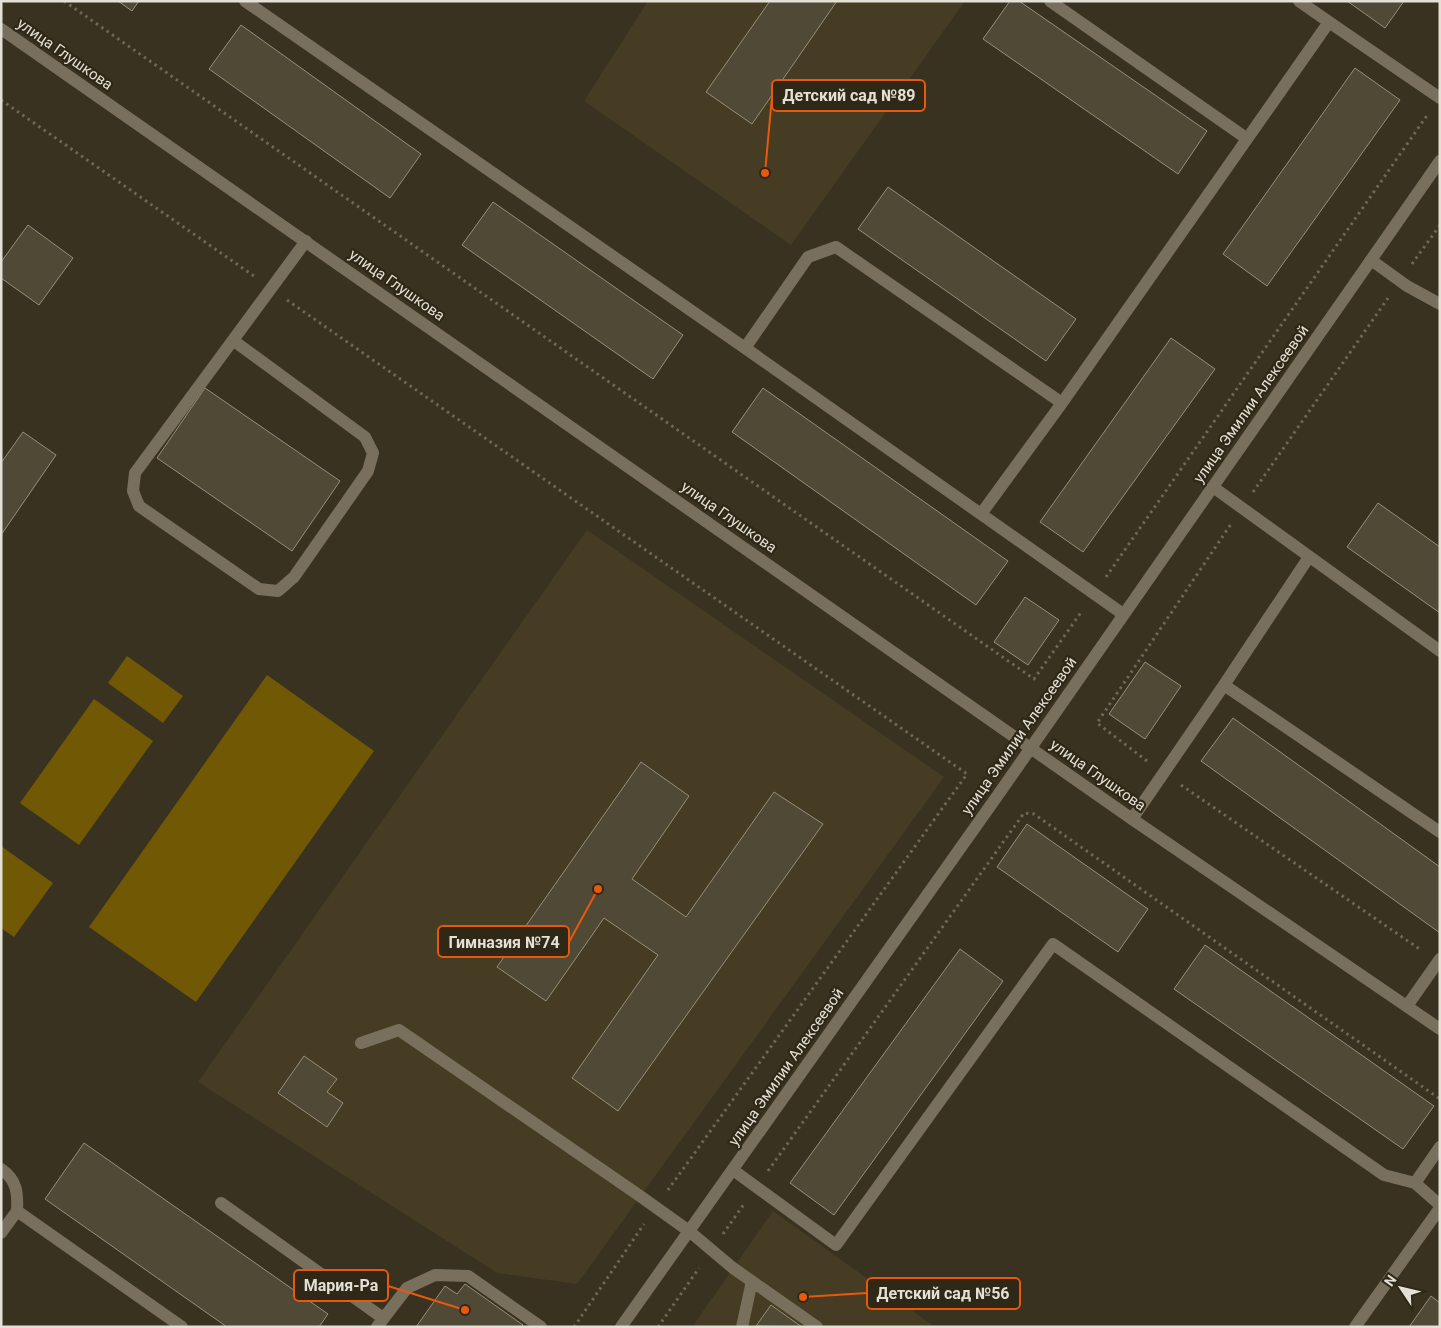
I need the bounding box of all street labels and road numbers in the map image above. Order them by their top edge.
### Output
street label: улица Глушкова [14,14,116,94]
street label: улица Глушкова [346,245,448,325]
street label: улица Эмилии Алексеевой [1190,322,1312,486]
street label: улица Глушкова [678,477,780,557]
street label: улица Эмилии Алексеевой [958,654,1080,818]
street label: улица Глушкова [1047,735,1149,815]
street label: улица Эмилии Алексеевой [725,985,847,1149]

